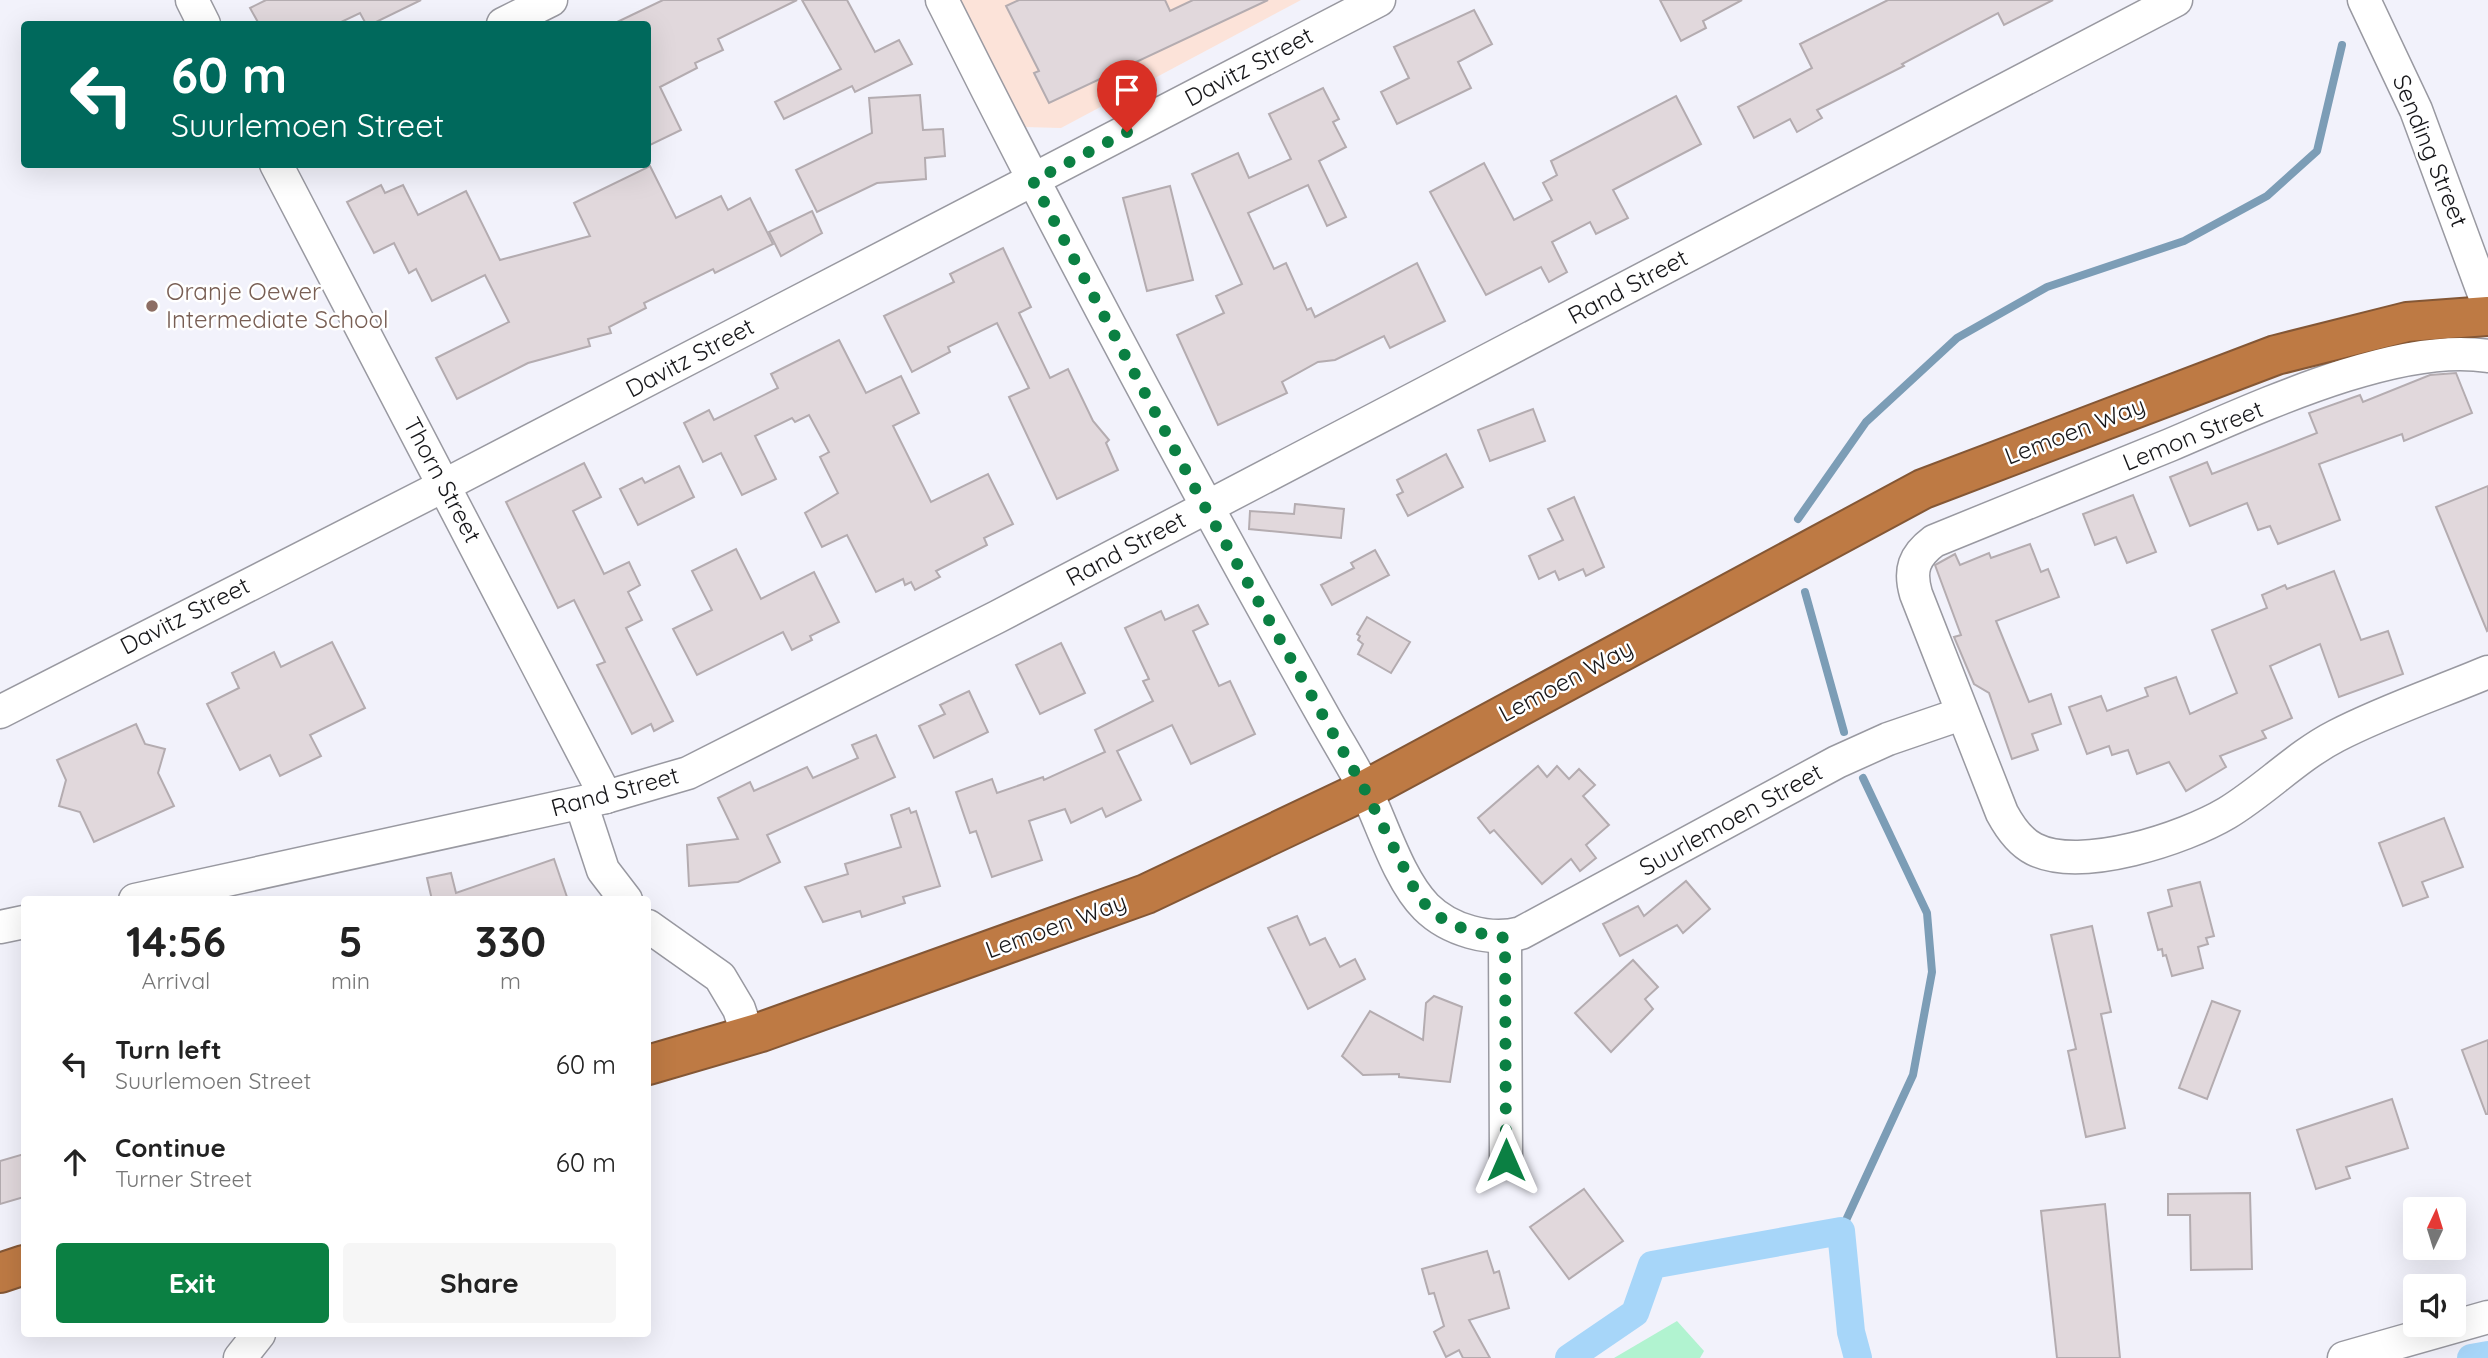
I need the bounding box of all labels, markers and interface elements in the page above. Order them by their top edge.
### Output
street label: Davitz Street [1179,20,1318,112]
text: 60 m [171,44,287,105]
icon: left [56,49,147,140]
pin [1097,60,1157,132]
street label: Sending Street [2387,70,2475,231]
icon: arrive [1108,71,1146,109]
text: Suurlemoen Street [171,105,444,145]
street label: Rand Street [1563,242,1693,330]
place label: Oranje Oewer Intermediate School [166,276,389,334]
marker: Oranje Oewer Intermediate School [144,298,160,314]
street label: Davitz Street [620,311,759,403]
street label: Lemoen Way [2000,390,2149,471]
street label: Lemon Street [2118,393,2267,477]
street label: Thorn Street [397,412,488,547]
street label: Rand Street [1061,504,1191,592]
street label: Davitz Street [115,570,254,661]
street label: Lemoen Way [1493,632,1638,728]
street label: Suurlemoen Street [1634,756,1827,882]
street label: Rand Street [547,760,682,823]
street label: Lemoen Way [981,886,1130,964]
text: 14:56 [126,915,226,968]
text: 5 [338,915,363,968]
text: 330 [475,915,546,968]
text: Arrival [142,966,210,995]
text: min [331,966,370,995]
text: m [500,966,521,995]
text: Turn left [115,1033,222,1066]
icon: left [56,1045,94,1083]
text: 60 m [556,1048,616,1081]
text: Suurlemoen Street [115,1066,311,1095]
position arrow [1469,1123,1543,1197]
text: Continue [115,1131,226,1164]
icon: ahead [56,1143,94,1181]
text: 60 m [556,1146,616,1179]
text: Turner Street [115,1164,252,1193]
north arrow [2403,1197,2466,1260]
map controls [2403,1197,2466,1337]
button: Exit [56,1243,329,1323]
button: Share [343,1243,616,1323]
button: sound [2403,1274,2466,1337]

